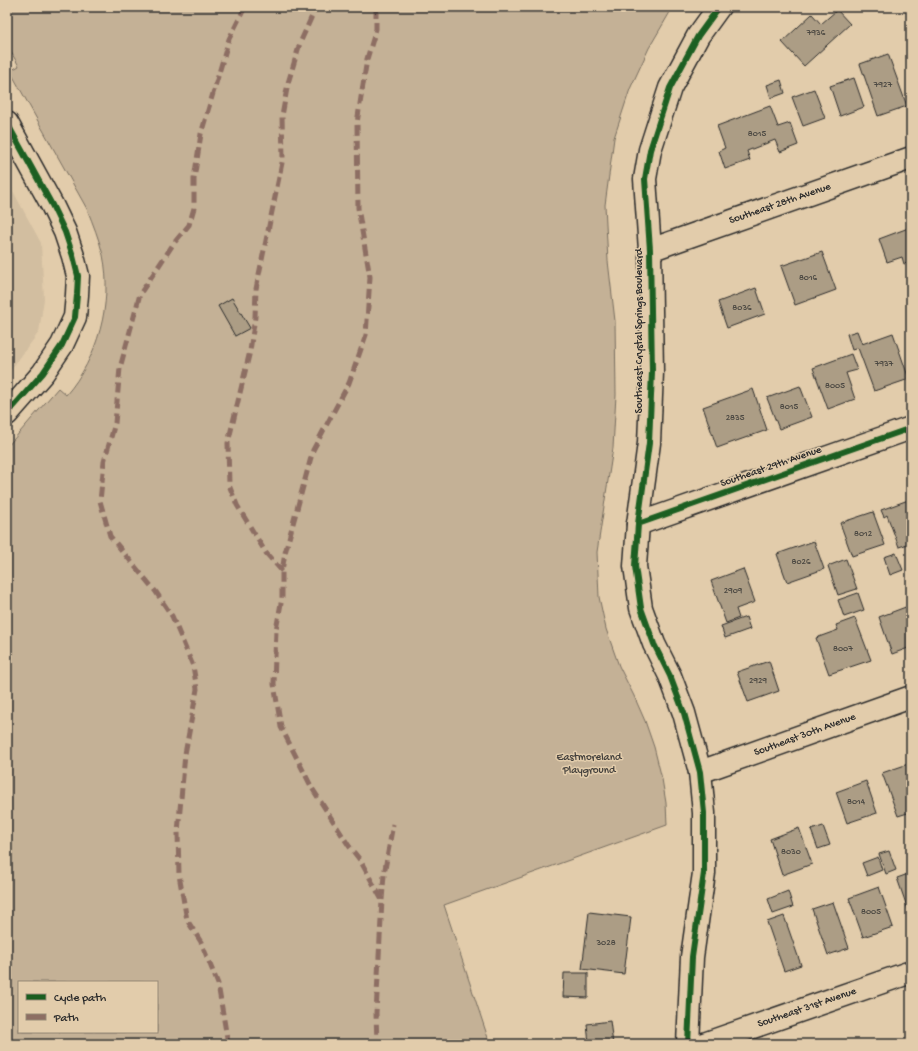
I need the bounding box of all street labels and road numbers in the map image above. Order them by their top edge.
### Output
street label: Southeast 28th Avenue [728,181,833,227]
street label: Southeast Crystal Springs Boulevard [634,247,646,414]
street label: Southeast 29th Avenue [719,444,824,490]
street label: Southeast 30th Avenue [753,711,858,759]
street label: Southeast 31st Avenue [756,985,858,1031]

